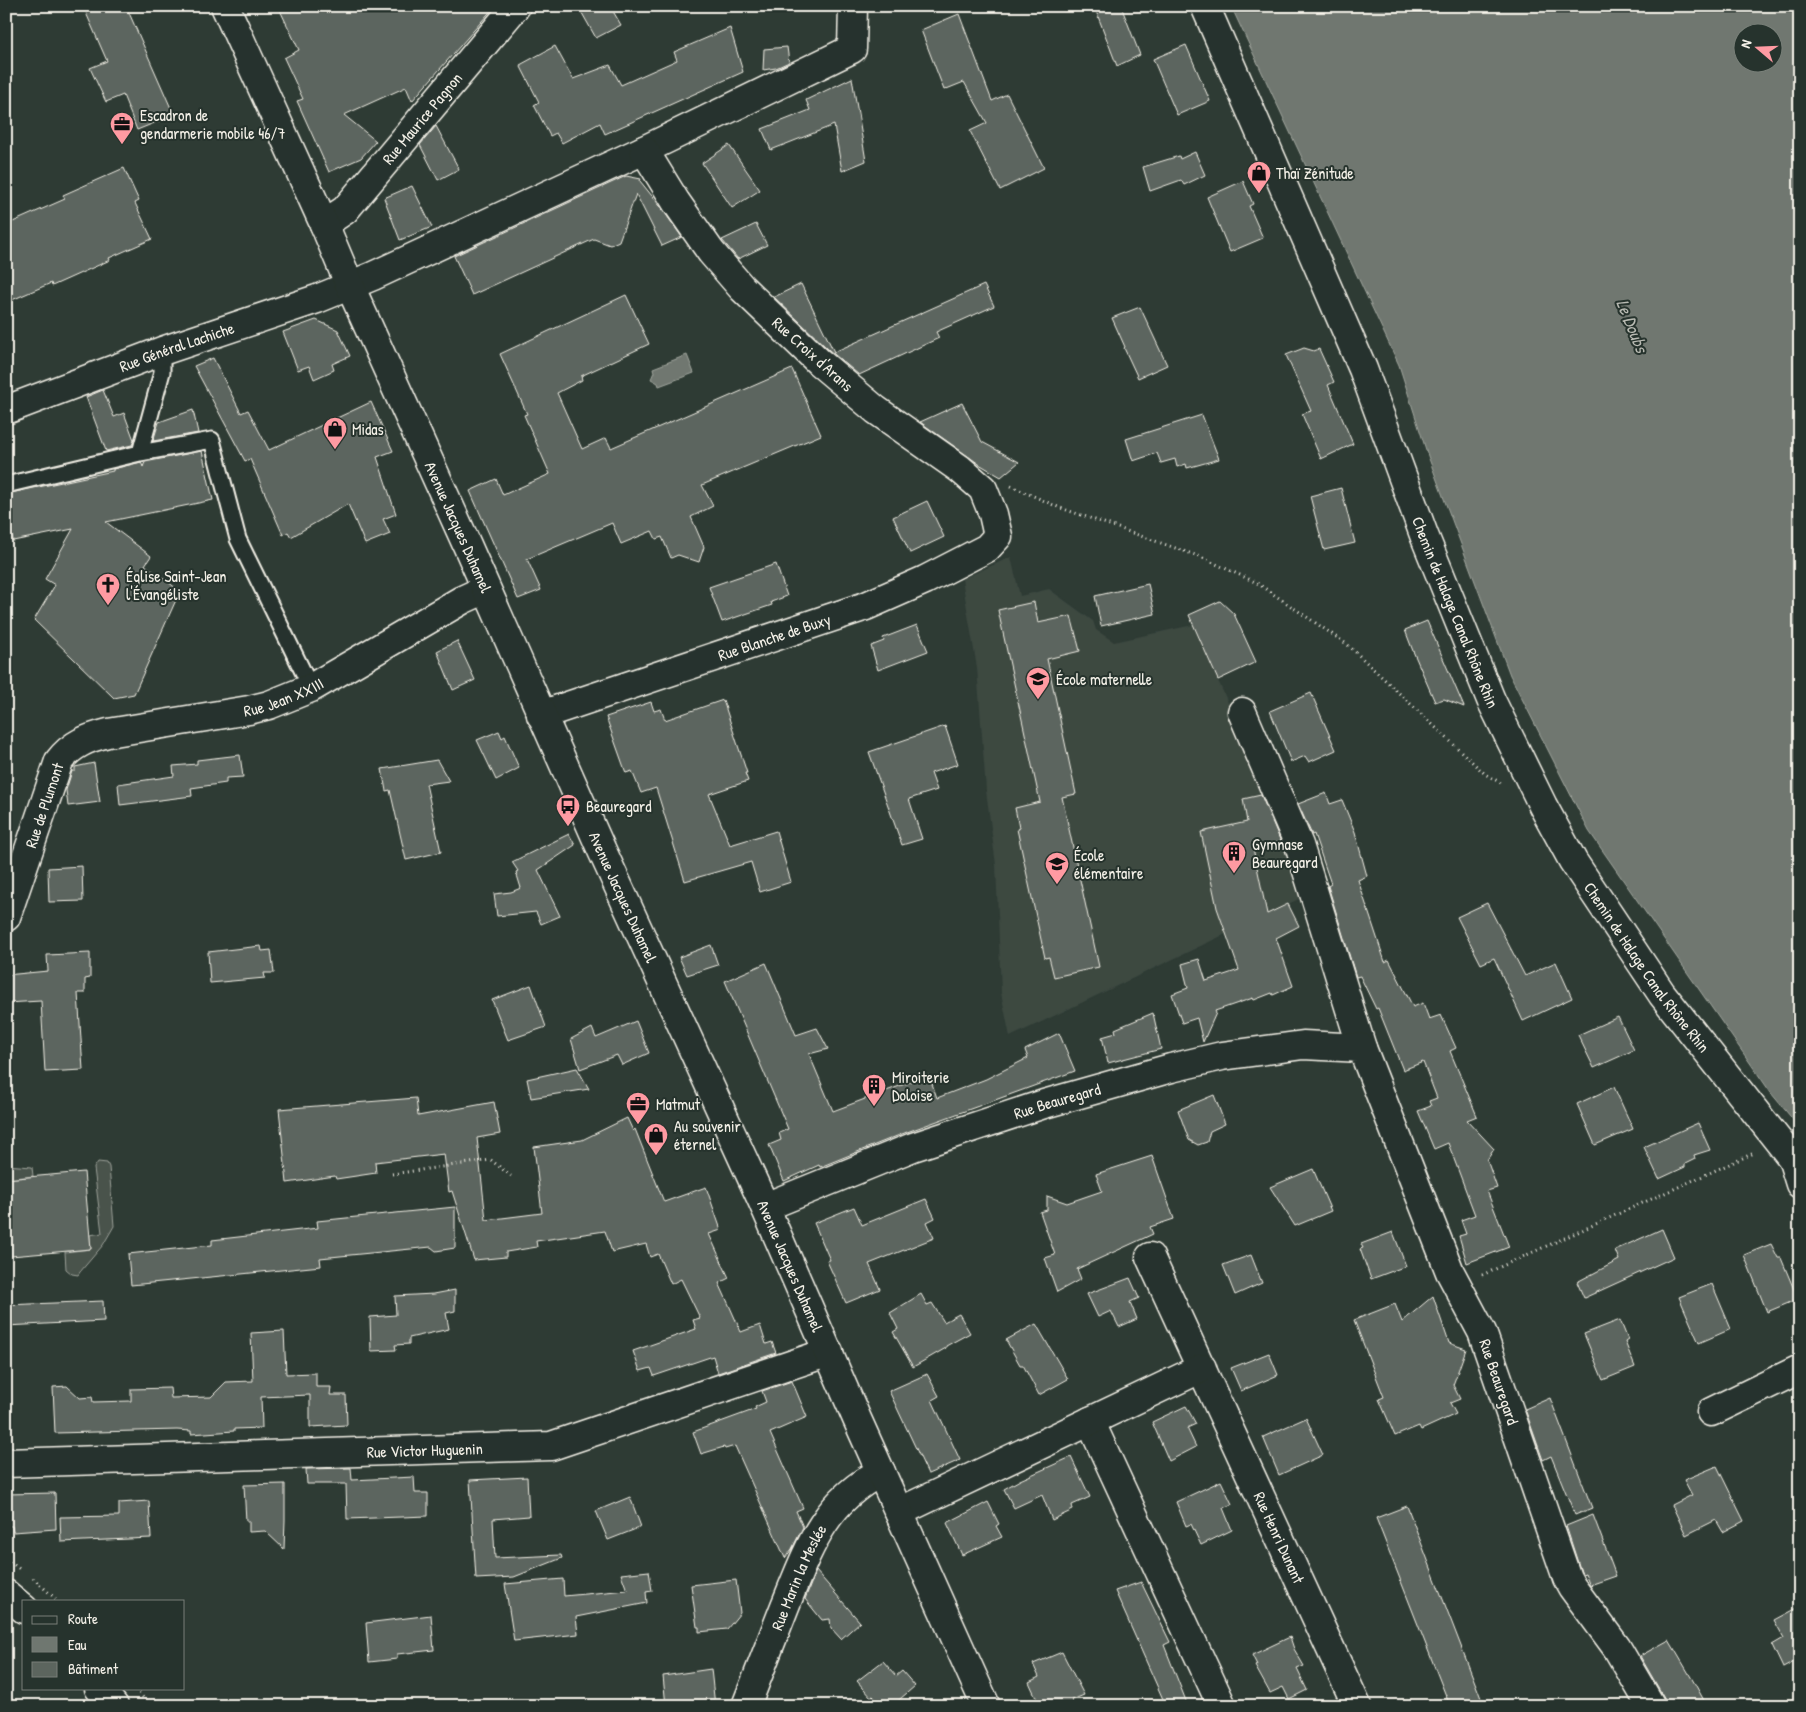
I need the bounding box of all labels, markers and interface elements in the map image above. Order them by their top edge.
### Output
north arrow [1734,22,1784,72]
text: N [1735,36,1756,50]
street label: Rue Maurice Pagnon [377,67,467,169]
place label: Escadron de gendarmerie mobile 46/7 [140,104,285,144]
office icon: Escadron de gendarmerie mobile 46/7 [109,111,135,145]
shop icon: Thaï Zénitude [1246,160,1272,194]
place label: Thaï Zénitude [1276,162,1354,184]
water label: Le Doubs [1611,295,1655,358]
street label: Rue Croix d'Arans [768,312,858,396]
street label: Rue Général Lachiche [116,316,237,377]
shop icon: Midas [322,416,348,450]
place label: Midas [352,418,384,440]
street label: Avenue Jacques Duhamel [420,458,498,597]
street label: Chemin de Halage Canal Rhône Rhin [1407,513,1504,711]
place label: Église Saint-Jean l'Évangéliste [126,565,226,605]
church icon: Église Saint-Jean l'Évangéliste [95,572,121,606]
street label: Rue Blanche de Buxy [715,608,834,666]
school or university icon: École maternelle [1025,666,1051,700]
place label: École maternelle [1056,668,1153,690]
street label: Rue Jean XXIII [242,672,328,722]
street label: Rue de Plumont [19,759,69,851]
bus stop icon: Beauregard [555,793,581,827]
place label: Beauregard [586,795,651,817]
street label: Avenue Jacques Duhamel [584,828,663,967]
place label: Gymnase Beauregard [1252,833,1317,873]
building icon: Gymnase Beauregard [1221,840,1247,874]
place label: École élémentaire [1074,844,1144,884]
school or university icon: École élémentaire [1044,851,1070,885]
street label: Chemin de Halage Canal Rhône Rhin [1579,878,1715,1057]
place label: Miroiterie Doloise [892,1066,950,1106]
building icon: Miroiterie Doloise [861,1073,887,1107]
street label: Rue Beauregard [1011,1078,1103,1124]
office icon: Matmut [625,1091,651,1125]
place label: Matmut [656,1093,701,1115]
place label: Au souvenir éternel [674,1115,741,1155]
shop icon: Au souvenir éternel [643,1122,669,1156]
street label: Avenue Jacques Duhamel [752,1196,829,1336]
street label: Rue Beauregard [1474,1336,1524,1427]
street label: Rue Victor Huguenin [366,1437,483,1463]
street label: Rue Henri Dunant [1249,1488,1310,1587]
street label: Rue Marin la Meslée [766,1519,832,1633]
legend [22,1600,185,1690]
text: Route [68,1608,98,1629]
text: Eau [68,1634,87,1655]
text: Bâtiment [68,1658,119,1679]

